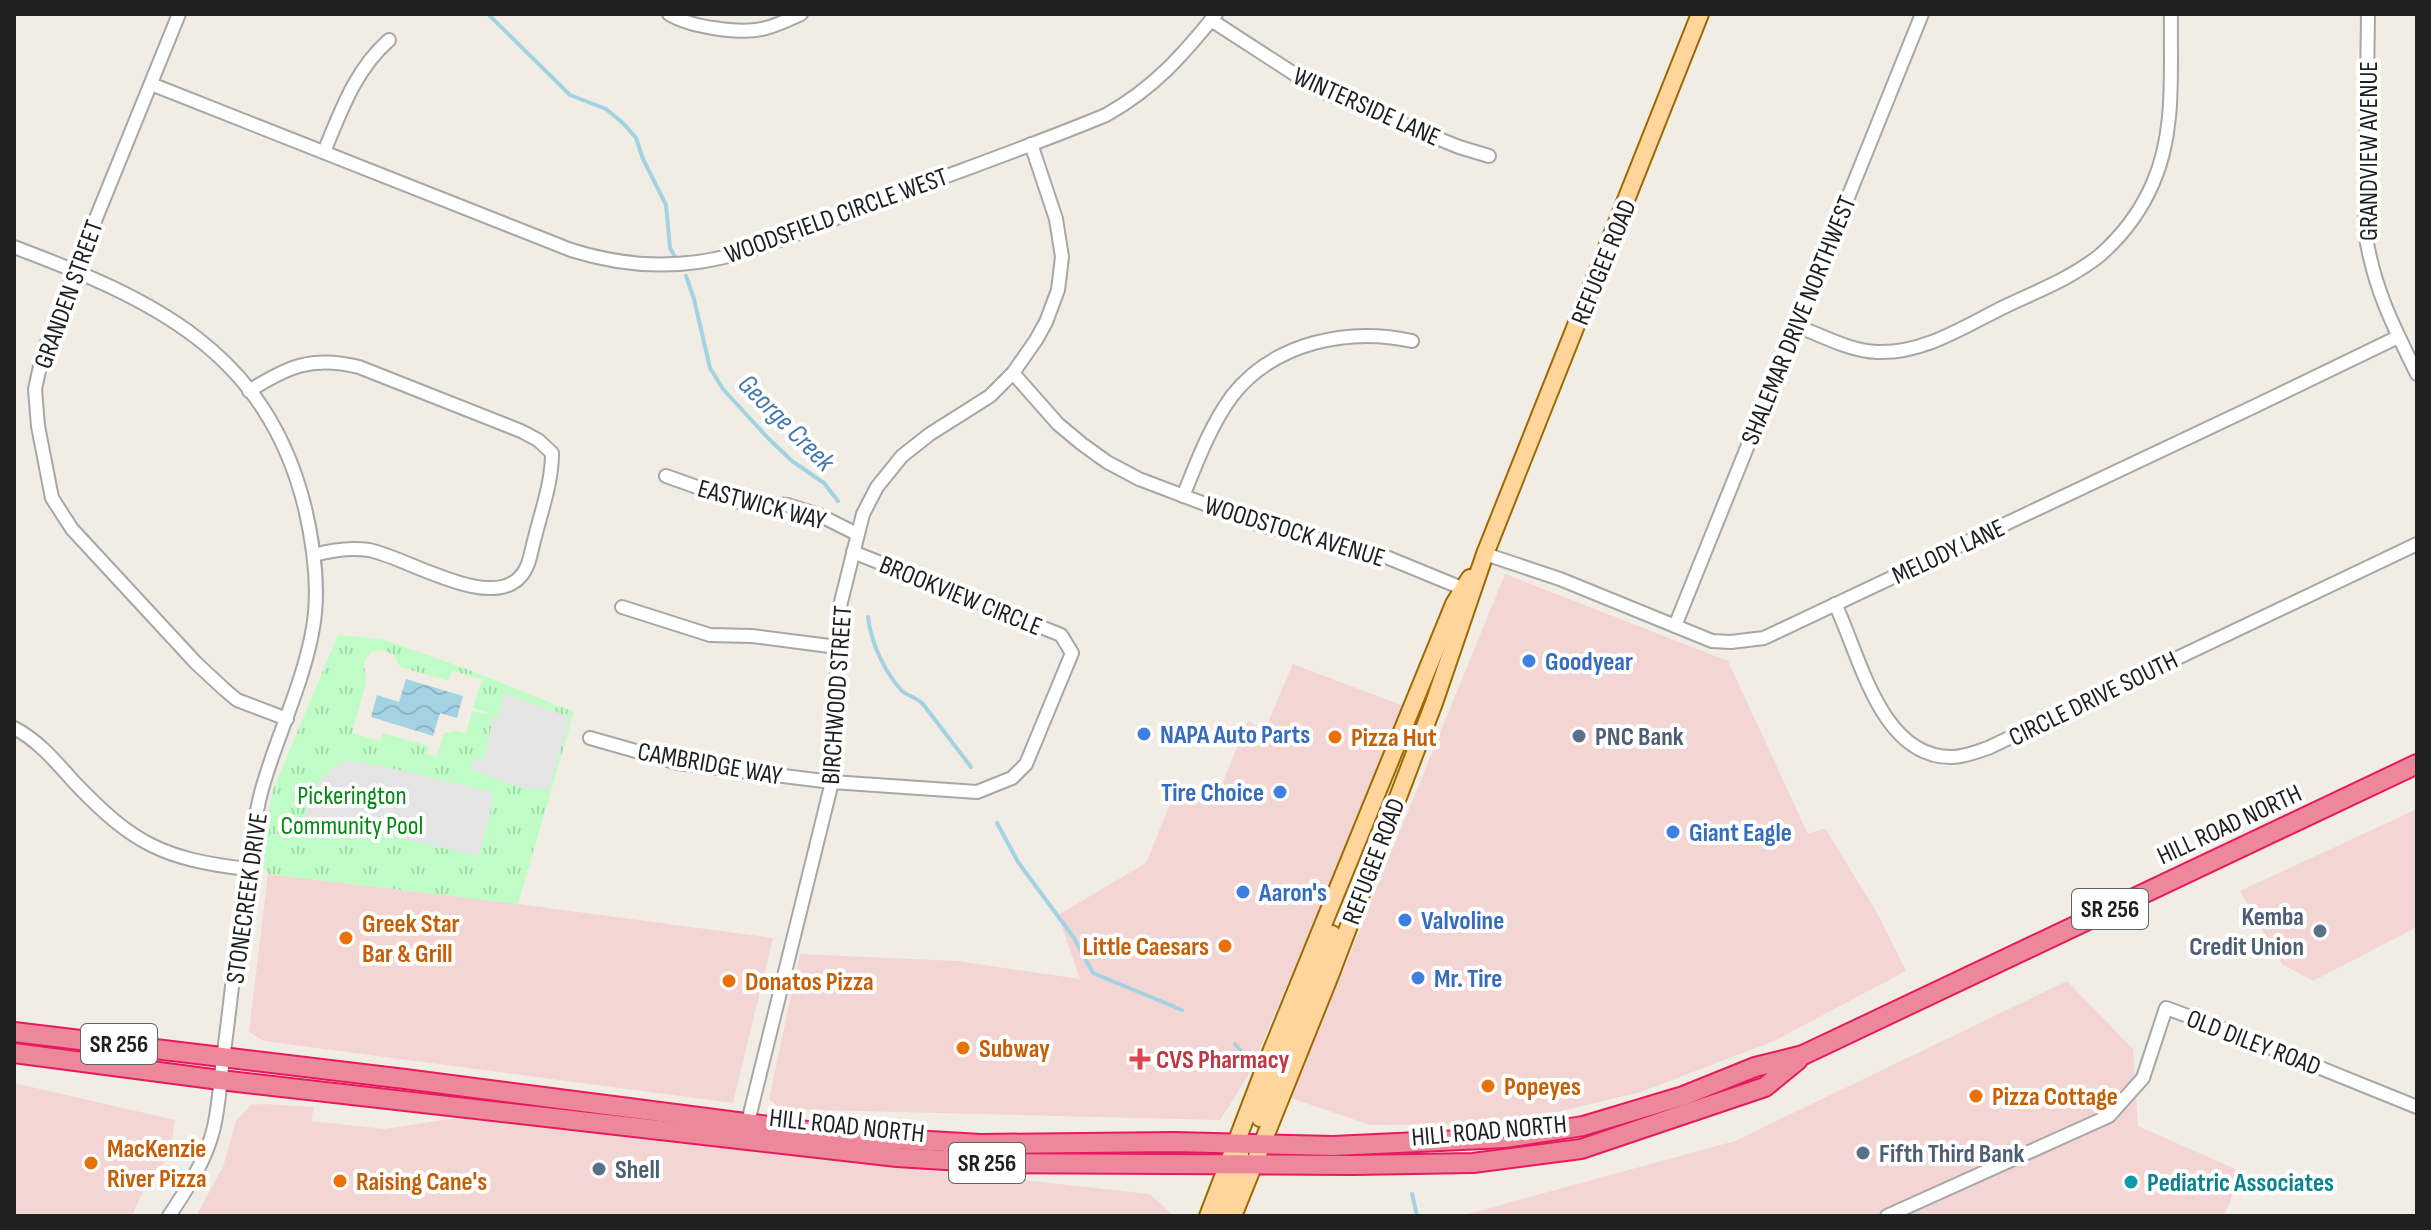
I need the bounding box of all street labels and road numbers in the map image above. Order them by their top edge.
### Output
street label: WINTERSIDE LANE [1288,61,1445,154]
street label: GRANDVIEW AVENUE [2354,61,2385,241]
street label: WOODSFIELD CIRCLE WEST [721,162,952,271]
street label: SHALEMAR DRIVE NORTHWEST [1735,192,1864,450]
street label: REFUGEE ROAD [1565,195,1644,330]
street label: GRANDEN STREET [28,216,111,373]
street label: EASTWICK WAY [694,473,829,537]
street label: WOODSTOCK AVENUE [1201,490,1389,575]
street label: MELODY LANE [1888,513,2010,592]
street label: BROOKVIEW CIRCLE [875,550,1046,643]
street label: BIRCHWOOD STREET [816,605,859,786]
street label: CIRCLE DRIVE SOUTH [2004,645,2183,754]
street label: CAMBRIDGE WAY [635,737,784,792]
street label: HILL ROAD NORTH [2152,778,2307,872]
street label: REFUGEE ROAD [1336,794,1413,929]
street label: STONECREEK DRIVE [220,811,275,986]
road number: SR 256 [2072,889,2148,929]
street label: OLD DILEY ROAD [2182,1004,2325,1083]
road number: SR 256 [81,1024,157,1064]
street label: HILL ROAD NORTH [768,1103,926,1150]
street label: HILL ROAD NORTH [1410,1109,1568,1154]
road number: SR 256 [949,1143,1025,1183]

